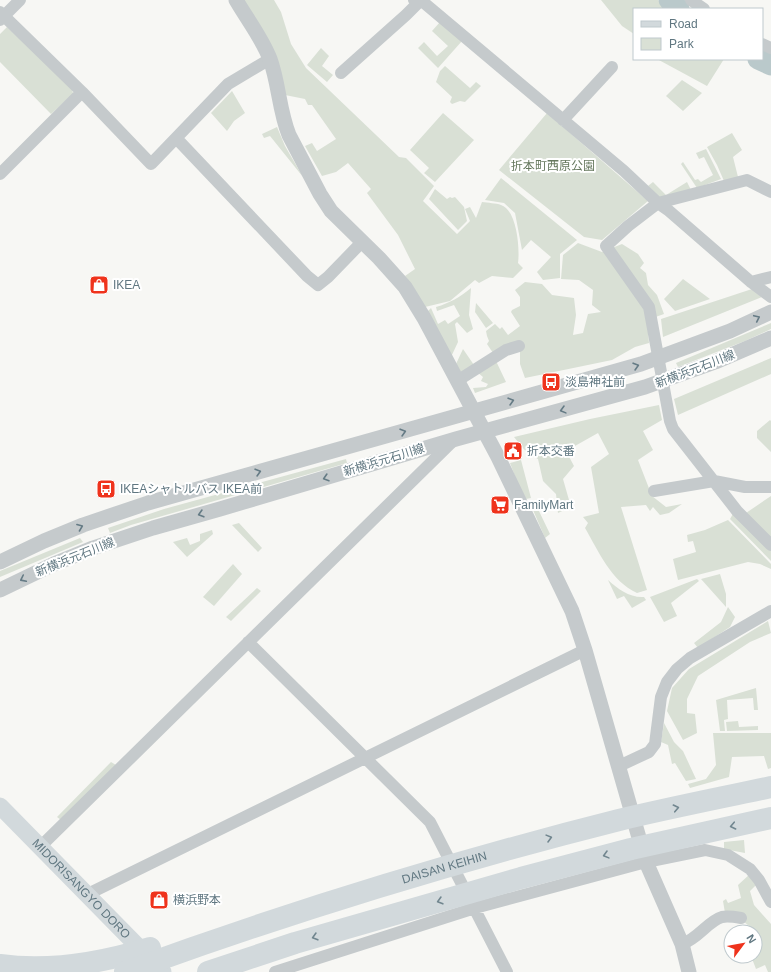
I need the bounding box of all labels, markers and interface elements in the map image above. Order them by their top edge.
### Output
legend [633,8,763,60]
text: Road [669,17,698,31]
text: Park [669,37,695,51]
park label: 折本町西原公園 [511,159,595,173]
shop icon: IKEA [88,274,110,296]
place label: IKEA [113,278,140,292]
one-way arrow [753,315,761,323]
street label: 新横浜元石川線 [653,347,737,391]
one-way arrow [633,362,640,371]
bus stop icon: 淡島神社前 [540,371,562,393]
place label: 淡島神社前 [565,375,625,389]
one-way arrow [508,397,515,406]
one-way arrow [559,405,566,414]
one-way arrow [399,428,406,437]
public building icon: 折本交番 [502,440,524,462]
street label: 新横浜元石川線 [342,441,426,479]
place label: 折本交番 [527,444,575,458]
one-way arrow [255,469,261,477]
one-way arrow [323,473,330,482]
bus stop icon: IKEAシャトルバス IKEA前 [95,478,117,500]
place label: IKEAシャトルバス IKEA前 [120,482,262,496]
supermarket icon: FamilyMart [489,494,511,516]
place label: FamilyMart [514,498,574,512]
one-way arrow [198,509,205,518]
one-way arrow [76,523,83,531]
street label: 新横浜元石川線 [33,535,117,579]
one-way arrow [19,575,27,582]
one-way arrow [673,804,679,812]
one-way arrow [730,822,736,830]
one-way arrow [546,835,553,843]
street label: MIDORISANGYO DORO [29,836,133,942]
street label: DAISAN KEIHIN [400,849,489,887]
one-way arrow [603,851,609,859]
shop icon: 横浜野本 [148,889,170,911]
place label: 横浜野本 [173,893,221,907]
one-way arrow [437,896,444,905]
north arrow [723,924,763,964]
one-way arrow [312,932,319,941]
text: N [744,932,759,945]

